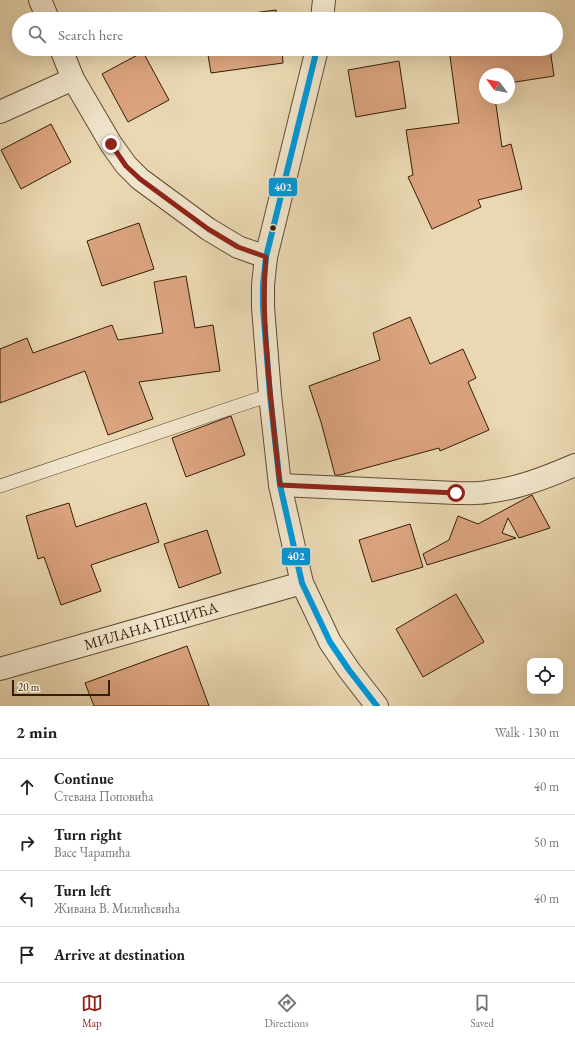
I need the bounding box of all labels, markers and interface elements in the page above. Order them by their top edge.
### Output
search box [12,12,563,56]
icon: search [26,23,48,45]
text: Search here [58,25,123,44]
north arrow [479,68,515,104]
route end [102,135,120,153]
line badge: 402 [268,177,298,197]
text: 402 [274,180,292,194]
unlabelled marker [268,223,278,233]
route start [447,484,465,502]
line badge: 402 [281,547,311,566]
text: 402 [287,549,305,563]
street label: МИЛАНА ПЕЦИЋА [82,597,221,654]
map controls [527,658,563,694]
button: locate [527,658,563,694]
scale bar [12,678,110,697]
text: 20 m [18,680,39,694]
text: 2 min [16,721,57,743]
text: Walk · 130 m [495,724,559,741]
text: Continue [54,769,114,788]
icon: ahead [16,776,38,798]
text: 40 m [534,778,559,795]
text: Стевана Поповића [54,788,153,805]
text: Turn right [54,825,122,844]
icon: right [16,832,38,854]
text: 50 m [534,834,559,851]
text: Васе Чарапића [54,844,131,861]
text: Turn left [54,881,111,900]
icon: left [16,888,38,910]
text: 40 m [534,890,559,907]
text: Живана В. Милићевића [54,900,180,917]
icon: arrive [16,944,38,966]
text: Arrive at destination [54,945,185,964]
tab: Map [81,992,103,1030]
tab: Directions [265,992,309,1030]
tab: Saved [471,992,494,1030]

